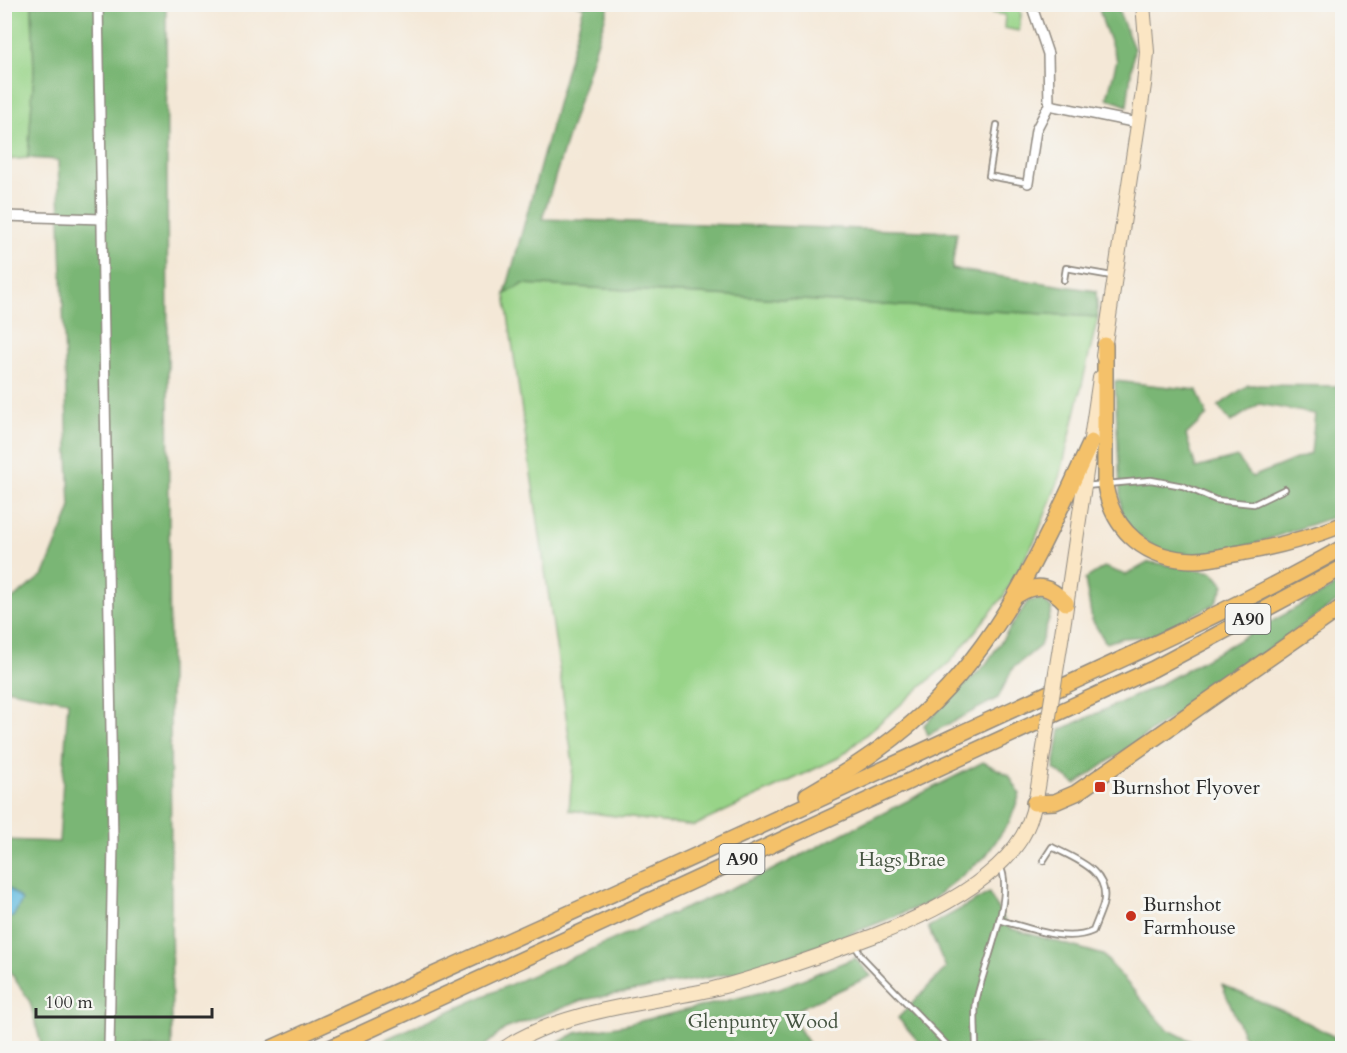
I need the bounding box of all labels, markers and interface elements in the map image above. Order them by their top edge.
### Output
road number: A90 [1226,604,1270,634]
place label: Burnshot Flyover [1112,774,1260,801]
marker: Burnshot Flyover [1093,780,1107,794]
road number: A90 [720,844,764,874]
park label: Hags Brae [858,846,946,873]
place label: Burnshot Farmhouse [1143,891,1236,941]
marker: Burnshot Farmhouse [1124,909,1138,923]
scale bar [36,981,212,1019]
text: 100 m [45,990,93,1015]
park label: Glenpunty Wood [688,1008,839,1035]

